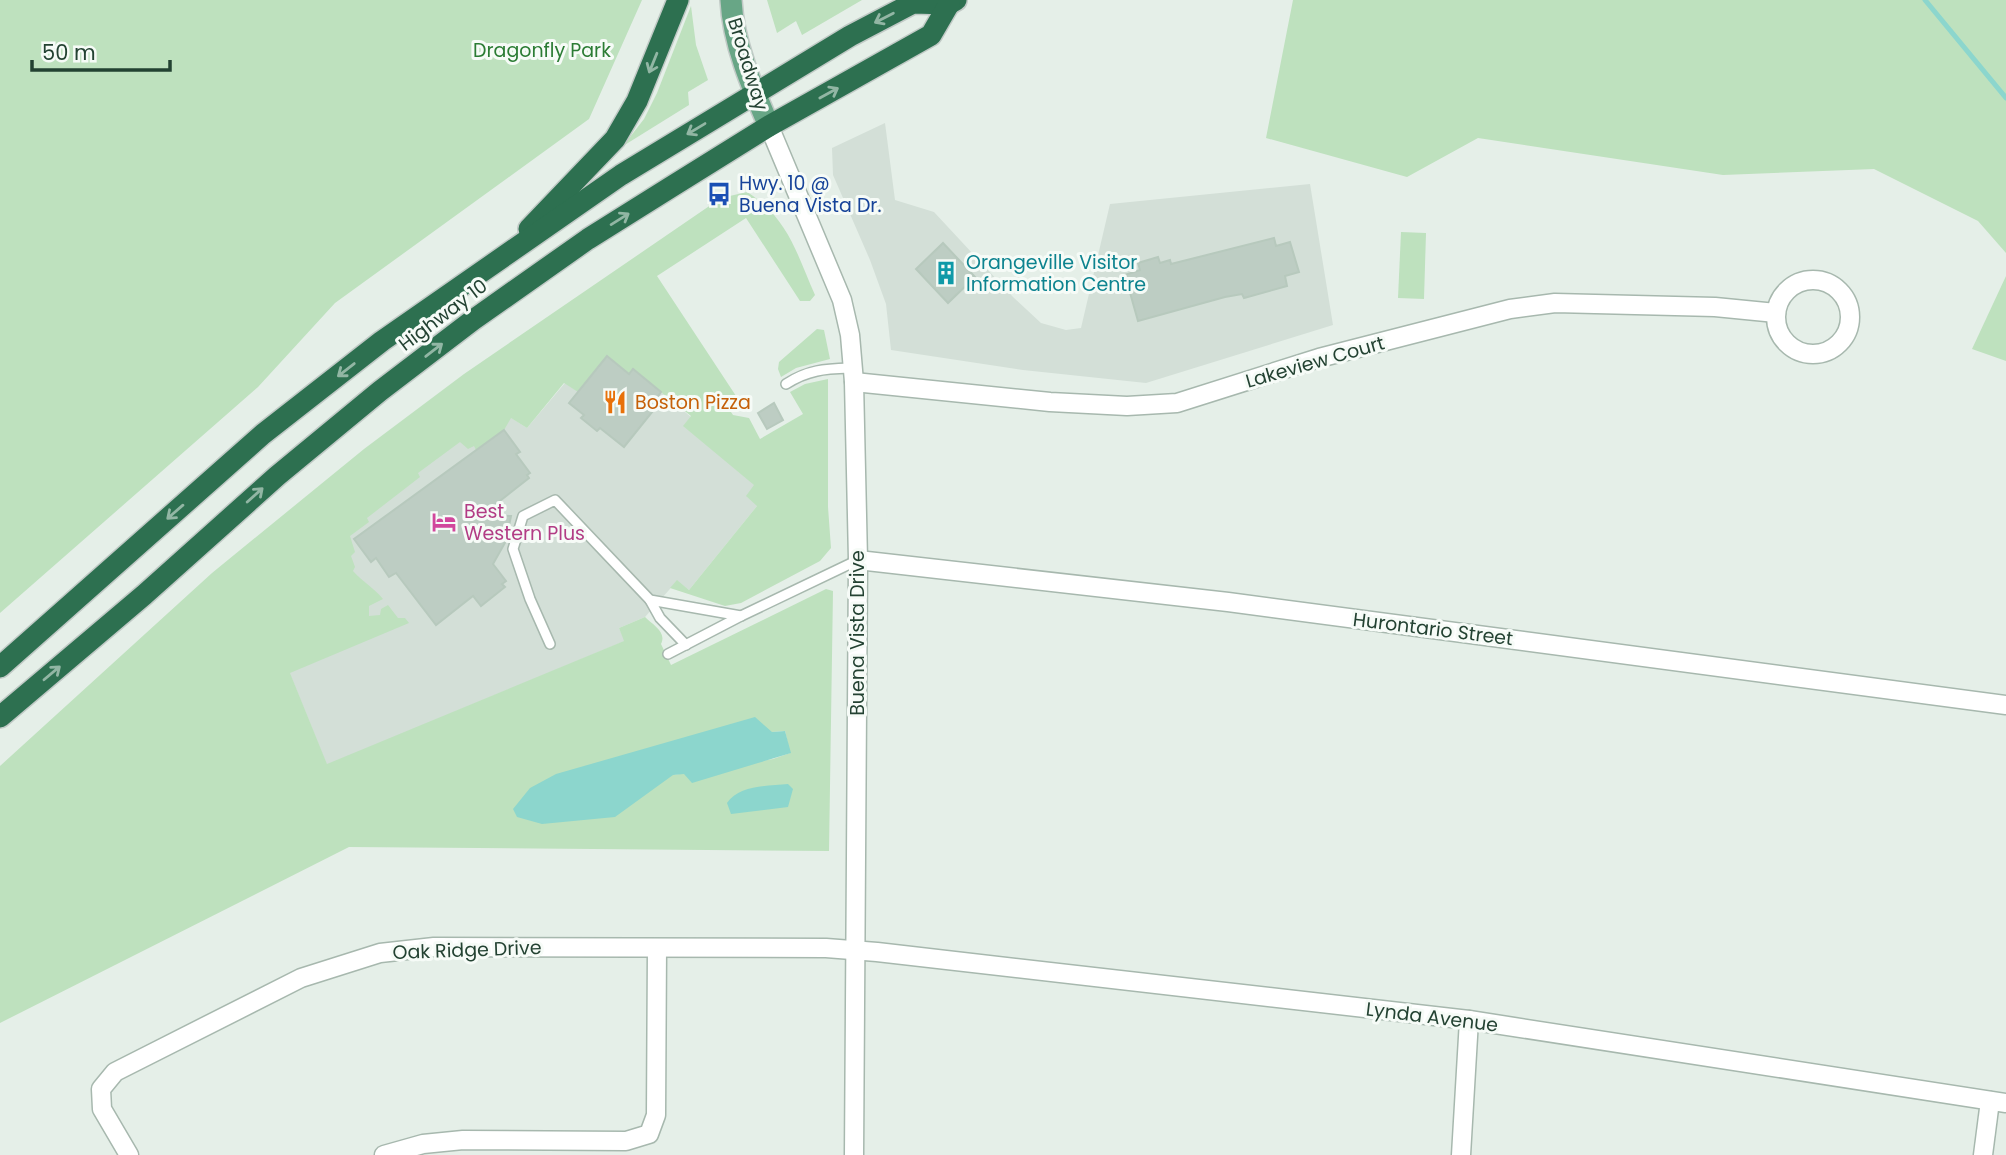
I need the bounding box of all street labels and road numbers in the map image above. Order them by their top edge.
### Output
street label: Broadway [721,14,775,114]
street label: Highway 10 [393,273,493,357]
street label: Lakeview Court [1242,329,1388,395]
street label: Buena Vista Drive [844,550,871,716]
street label: Hurontario Street [1351,606,1515,652]
street label: Oak Ridge Drive [392,934,542,966]
street label: Lynda Avenue [1364,995,1500,1039]

